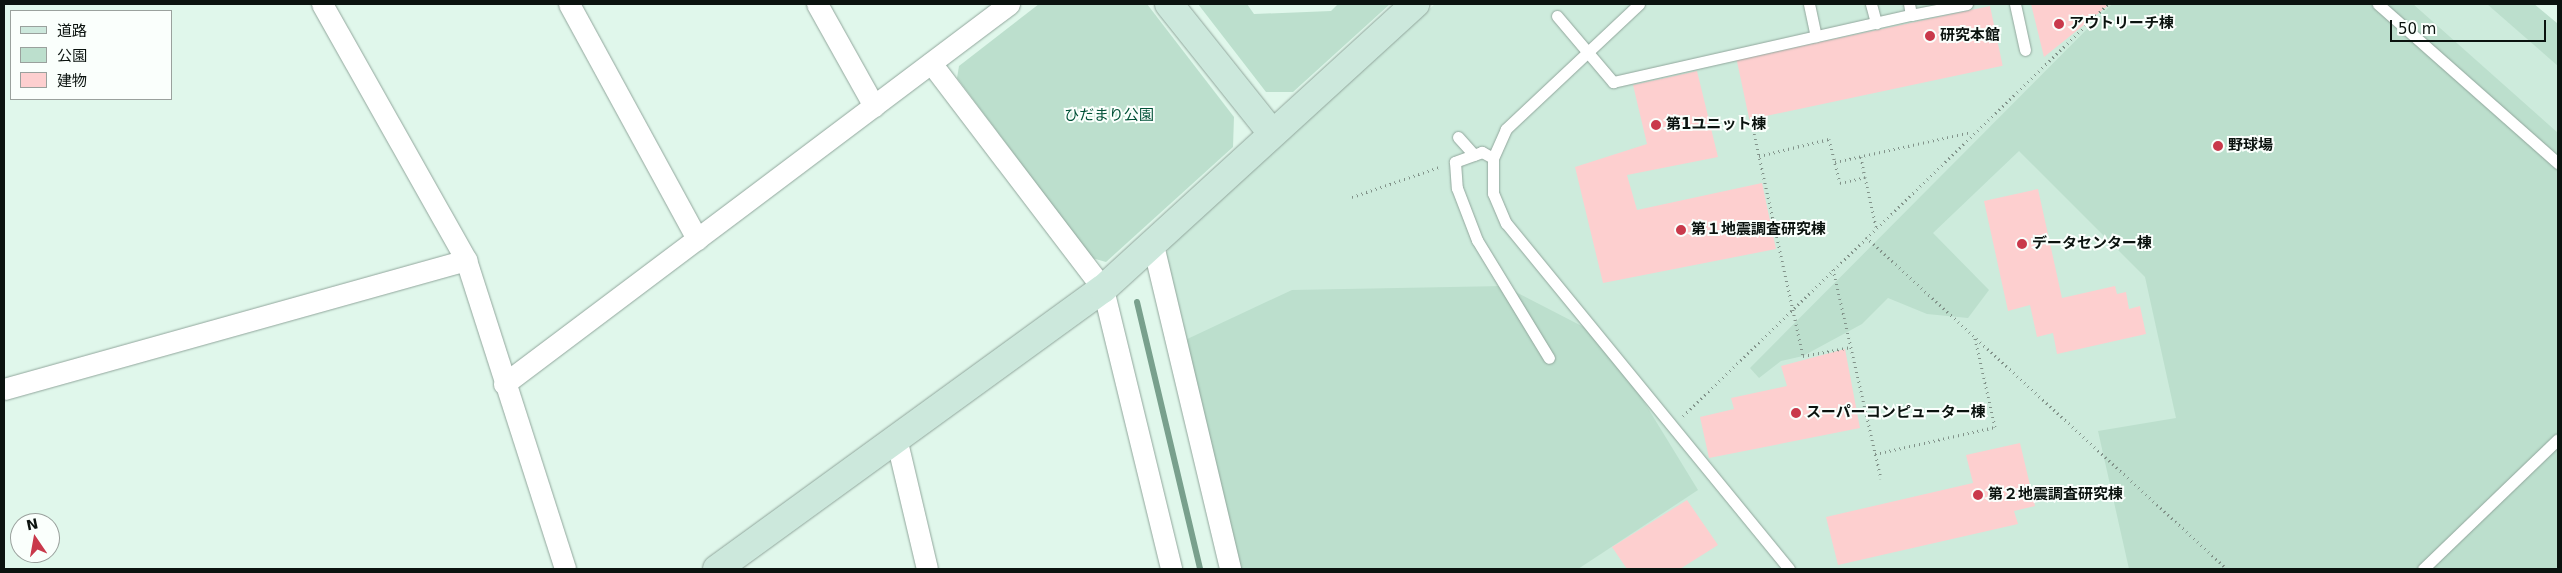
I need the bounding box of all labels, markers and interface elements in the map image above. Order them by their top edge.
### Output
legend [10,10,172,100]
scale bar [2392,10,2548,42]
place label: アウトリーチ棟 [2069,15,2174,33]
marker: アウトリーチ棟 [2053,18,2065,30]
text: 50 m [2398,20,2436,38]
text: 道路 [57,22,87,40]
place label: 研究本館 [1940,27,2000,45]
marker: 研究本館 [1924,30,1936,42]
text: 公園 [57,47,87,65]
text: 建物 [57,72,87,90]
park label: ひだまり公園 [1064,107,1154,125]
place label: 第1ユニット棟 [1666,116,1766,134]
marker: 第1ユニット棟 [1650,119,1662,131]
place label: 野球場 [2228,137,2273,155]
marker: 野球場 [2212,140,2224,152]
place label: 第１地震調査研究棟 [1691,221,1826,239]
marker: 第１地震調査研究棟 [1675,224,1687,236]
place label: データセンター棟 [2032,235,2152,253]
marker: データセンター棟 [2016,238,2028,250]
place label: スーパーコンピューター棟 [1806,404,1986,422]
marker: スーパーコンピューター棟 [1790,407,1802,419]
place label: 第２地震調査研究棟 [1988,486,2123,504]
marker: 第２地震調査研究棟 [1972,489,1984,501]
north arrow [10,513,60,563]
text: N [25,515,39,533]

